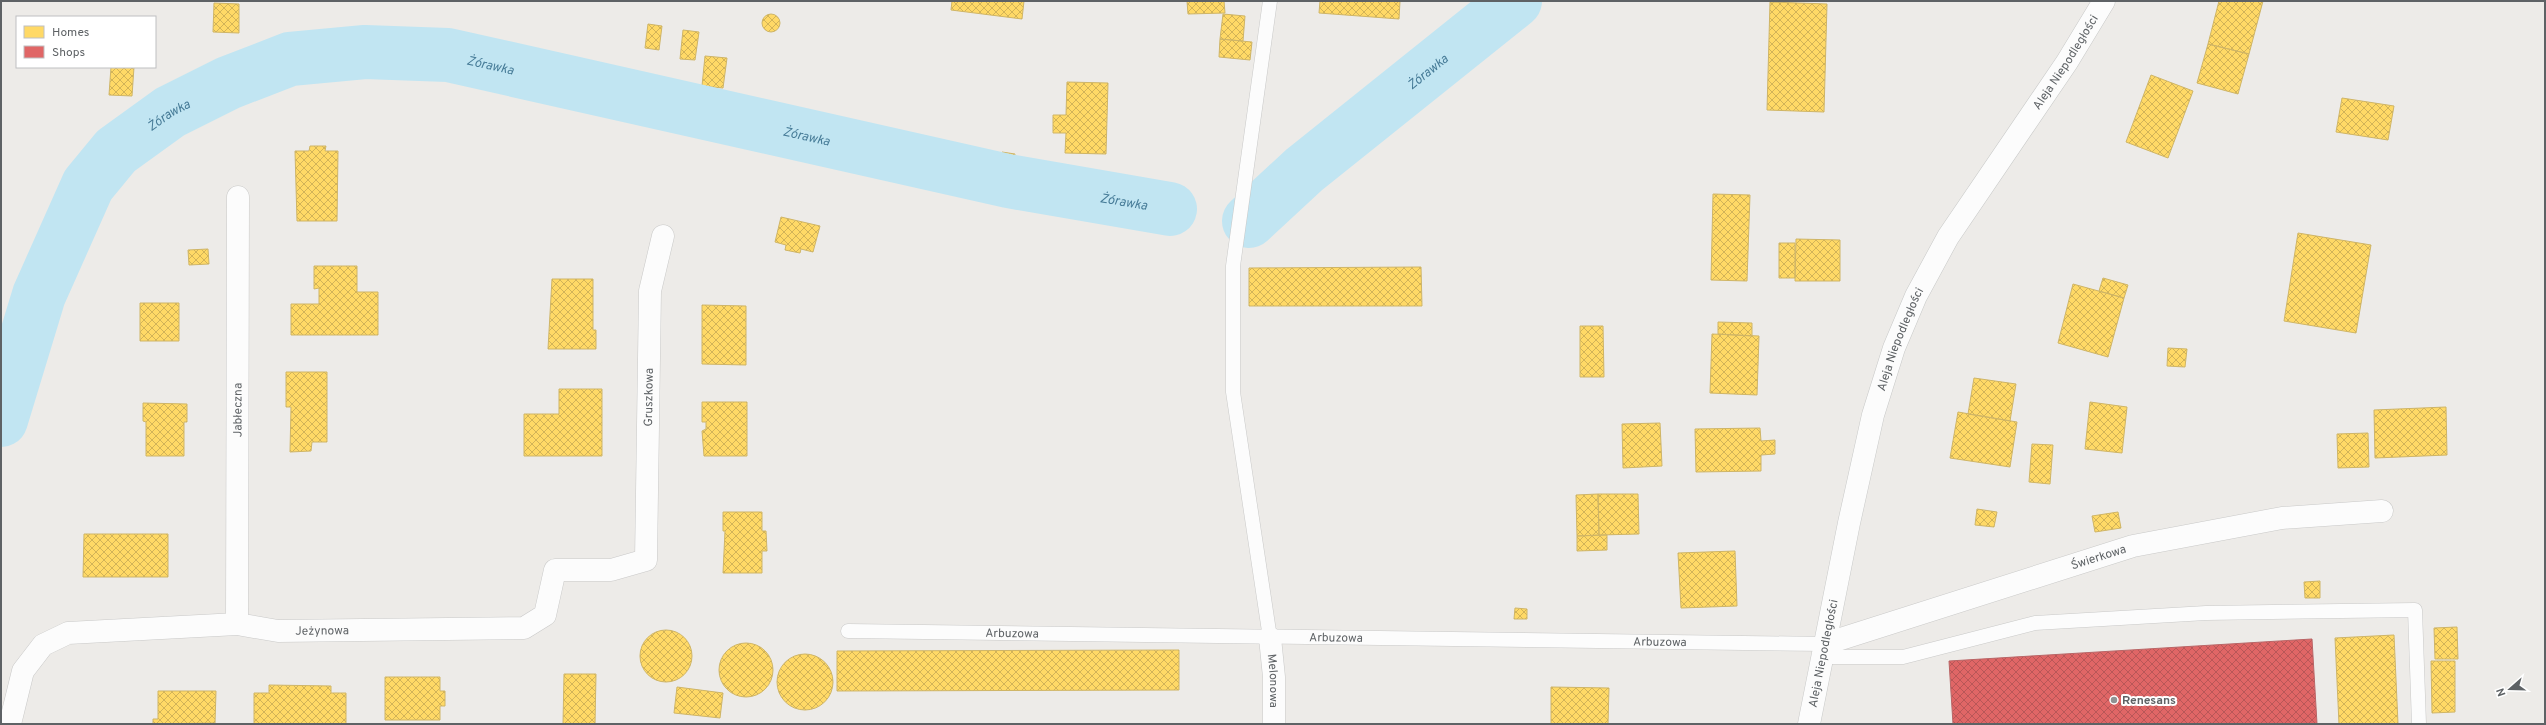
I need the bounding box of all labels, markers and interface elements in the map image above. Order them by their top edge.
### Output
street label: Aleja Niepodległości [2030,12,2103,113]
legend [16,16,156,68]
text: Homes [52,25,89,41]
text: Shops [52,45,85,61]
water label: Żórawka [1404,51,1452,94]
water label: Żórawka [465,52,515,80]
water label: Żórawka [144,97,194,136]
water label: Żórawka [781,123,831,151]
water label: Żórawka [1099,189,1149,215]
street label: Aleja Niepodległości [1874,285,1928,393]
street label: Gruszkowa [641,368,658,427]
street label: Jabłeczna [230,383,247,437]
street label: Świerkowa [2069,542,2128,574]
street label: Aleja Niepodległości [1805,598,1843,709]
street label: Jeżynowa [295,623,349,640]
street label: Arbuzowa [985,626,1039,643]
street label: Arbuzowa [1309,630,1363,647]
street label: Arbuzowa [1633,634,1687,651]
street label: Melonowa [1263,653,1281,708]
north arrow [2490,669,2530,709]
text: N [2494,686,2509,698]
place label: Renesans [2122,693,2176,709]
marker: Renesans [2109,695,2119,705]

